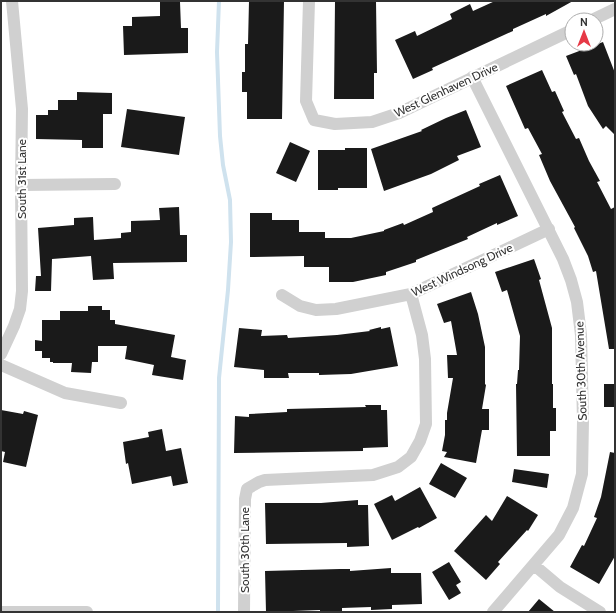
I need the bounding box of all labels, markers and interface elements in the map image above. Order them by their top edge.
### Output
north arrow [564,12,604,52]
text: N [580,15,588,29]
street label: West Glenhaven Drive [392,59,500,120]
street label: South 31st Lane [14,139,29,219]
street label: West Windsong Drive [409,240,515,300]
street label: South 30th Avenue [571,321,590,421]
street label: South 30th Lane [237,507,252,593]

